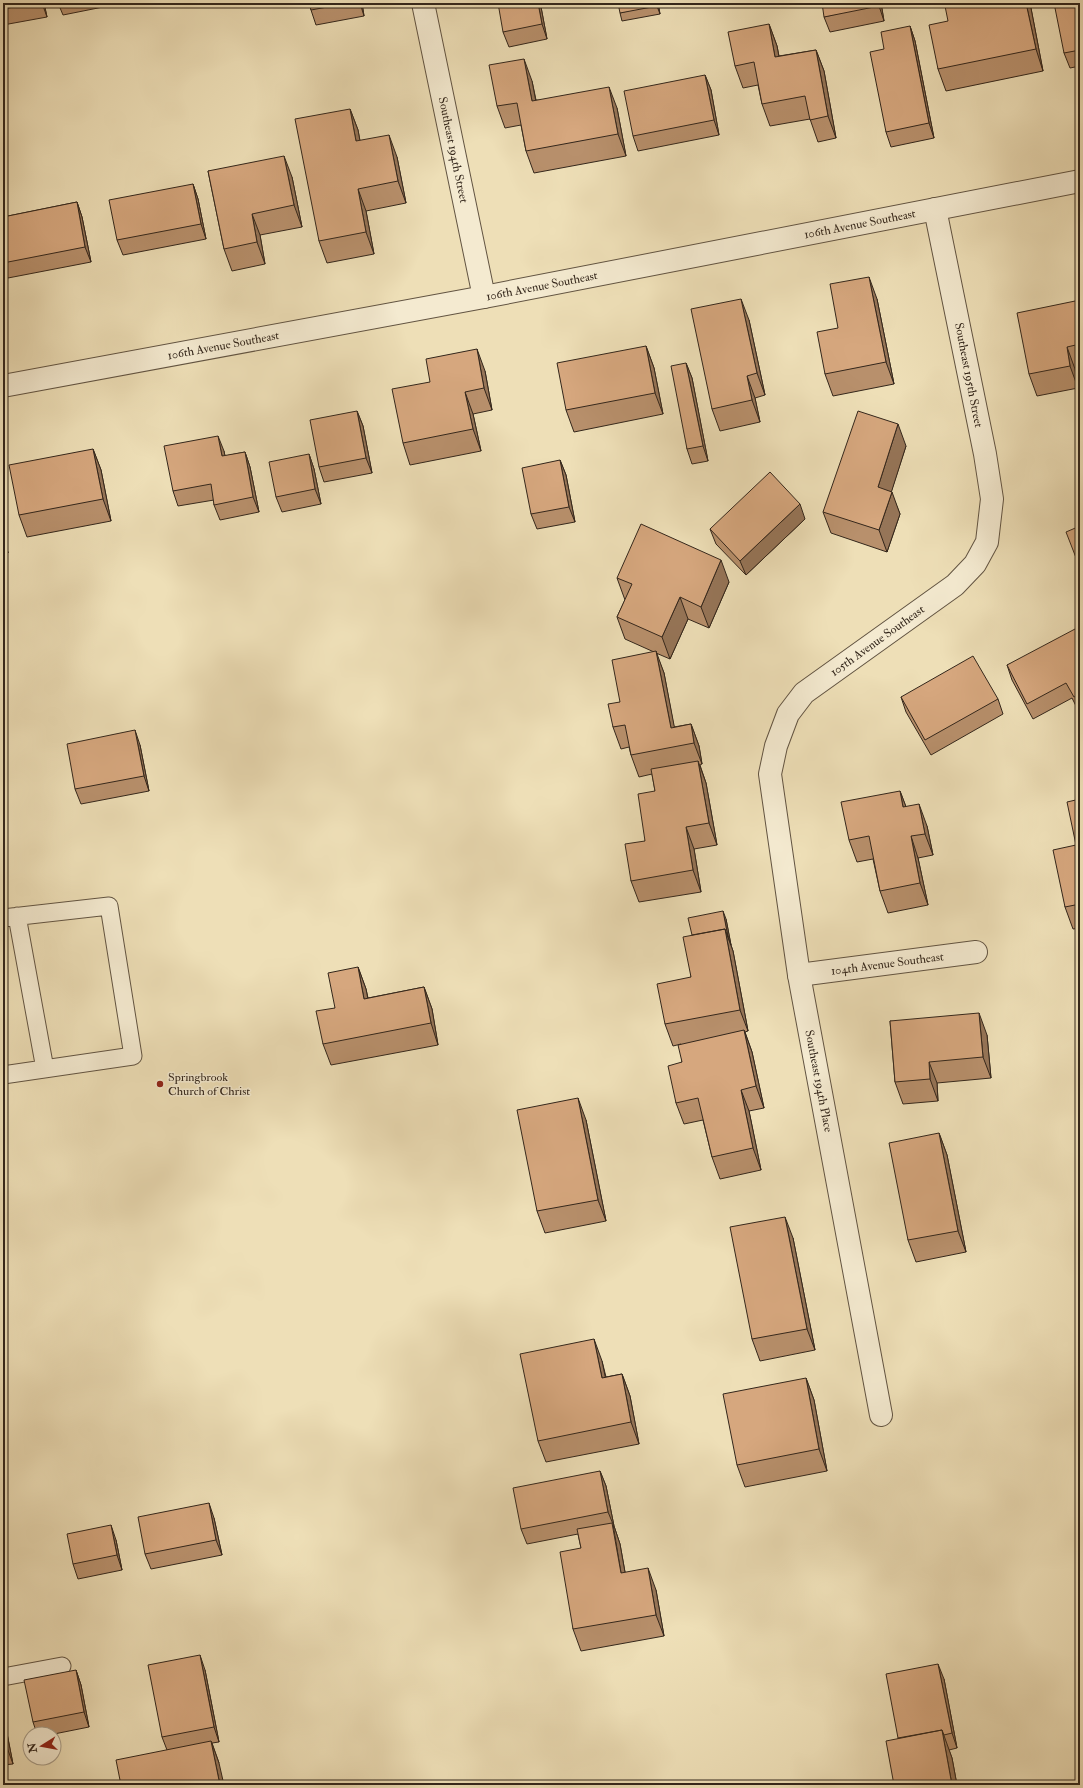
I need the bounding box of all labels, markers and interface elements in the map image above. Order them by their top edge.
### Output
street label: Southeast 194th Street [435,96,471,204]
street label: 106th Avenue Southeast [803,206,917,243]
street label: 106th Avenue Southeast [485,268,599,304]
street label: Southeast 195th Street [951,321,986,429]
street label: 106th Avenue Southeast [166,328,281,363]
street label: 105th Avenue Southeast [827,602,928,680]
street label: 104th Avenue Southeast [830,949,945,979]
street label: Southeast 194th Place [801,1029,836,1133]
place label: Springbrook Church of Christ [168,1070,250,1099]
marker: Springbrook Church of Christ [155,1079,165,1089]
north arrow [22,1726,62,1766]
text: N [25,1741,40,1755]

